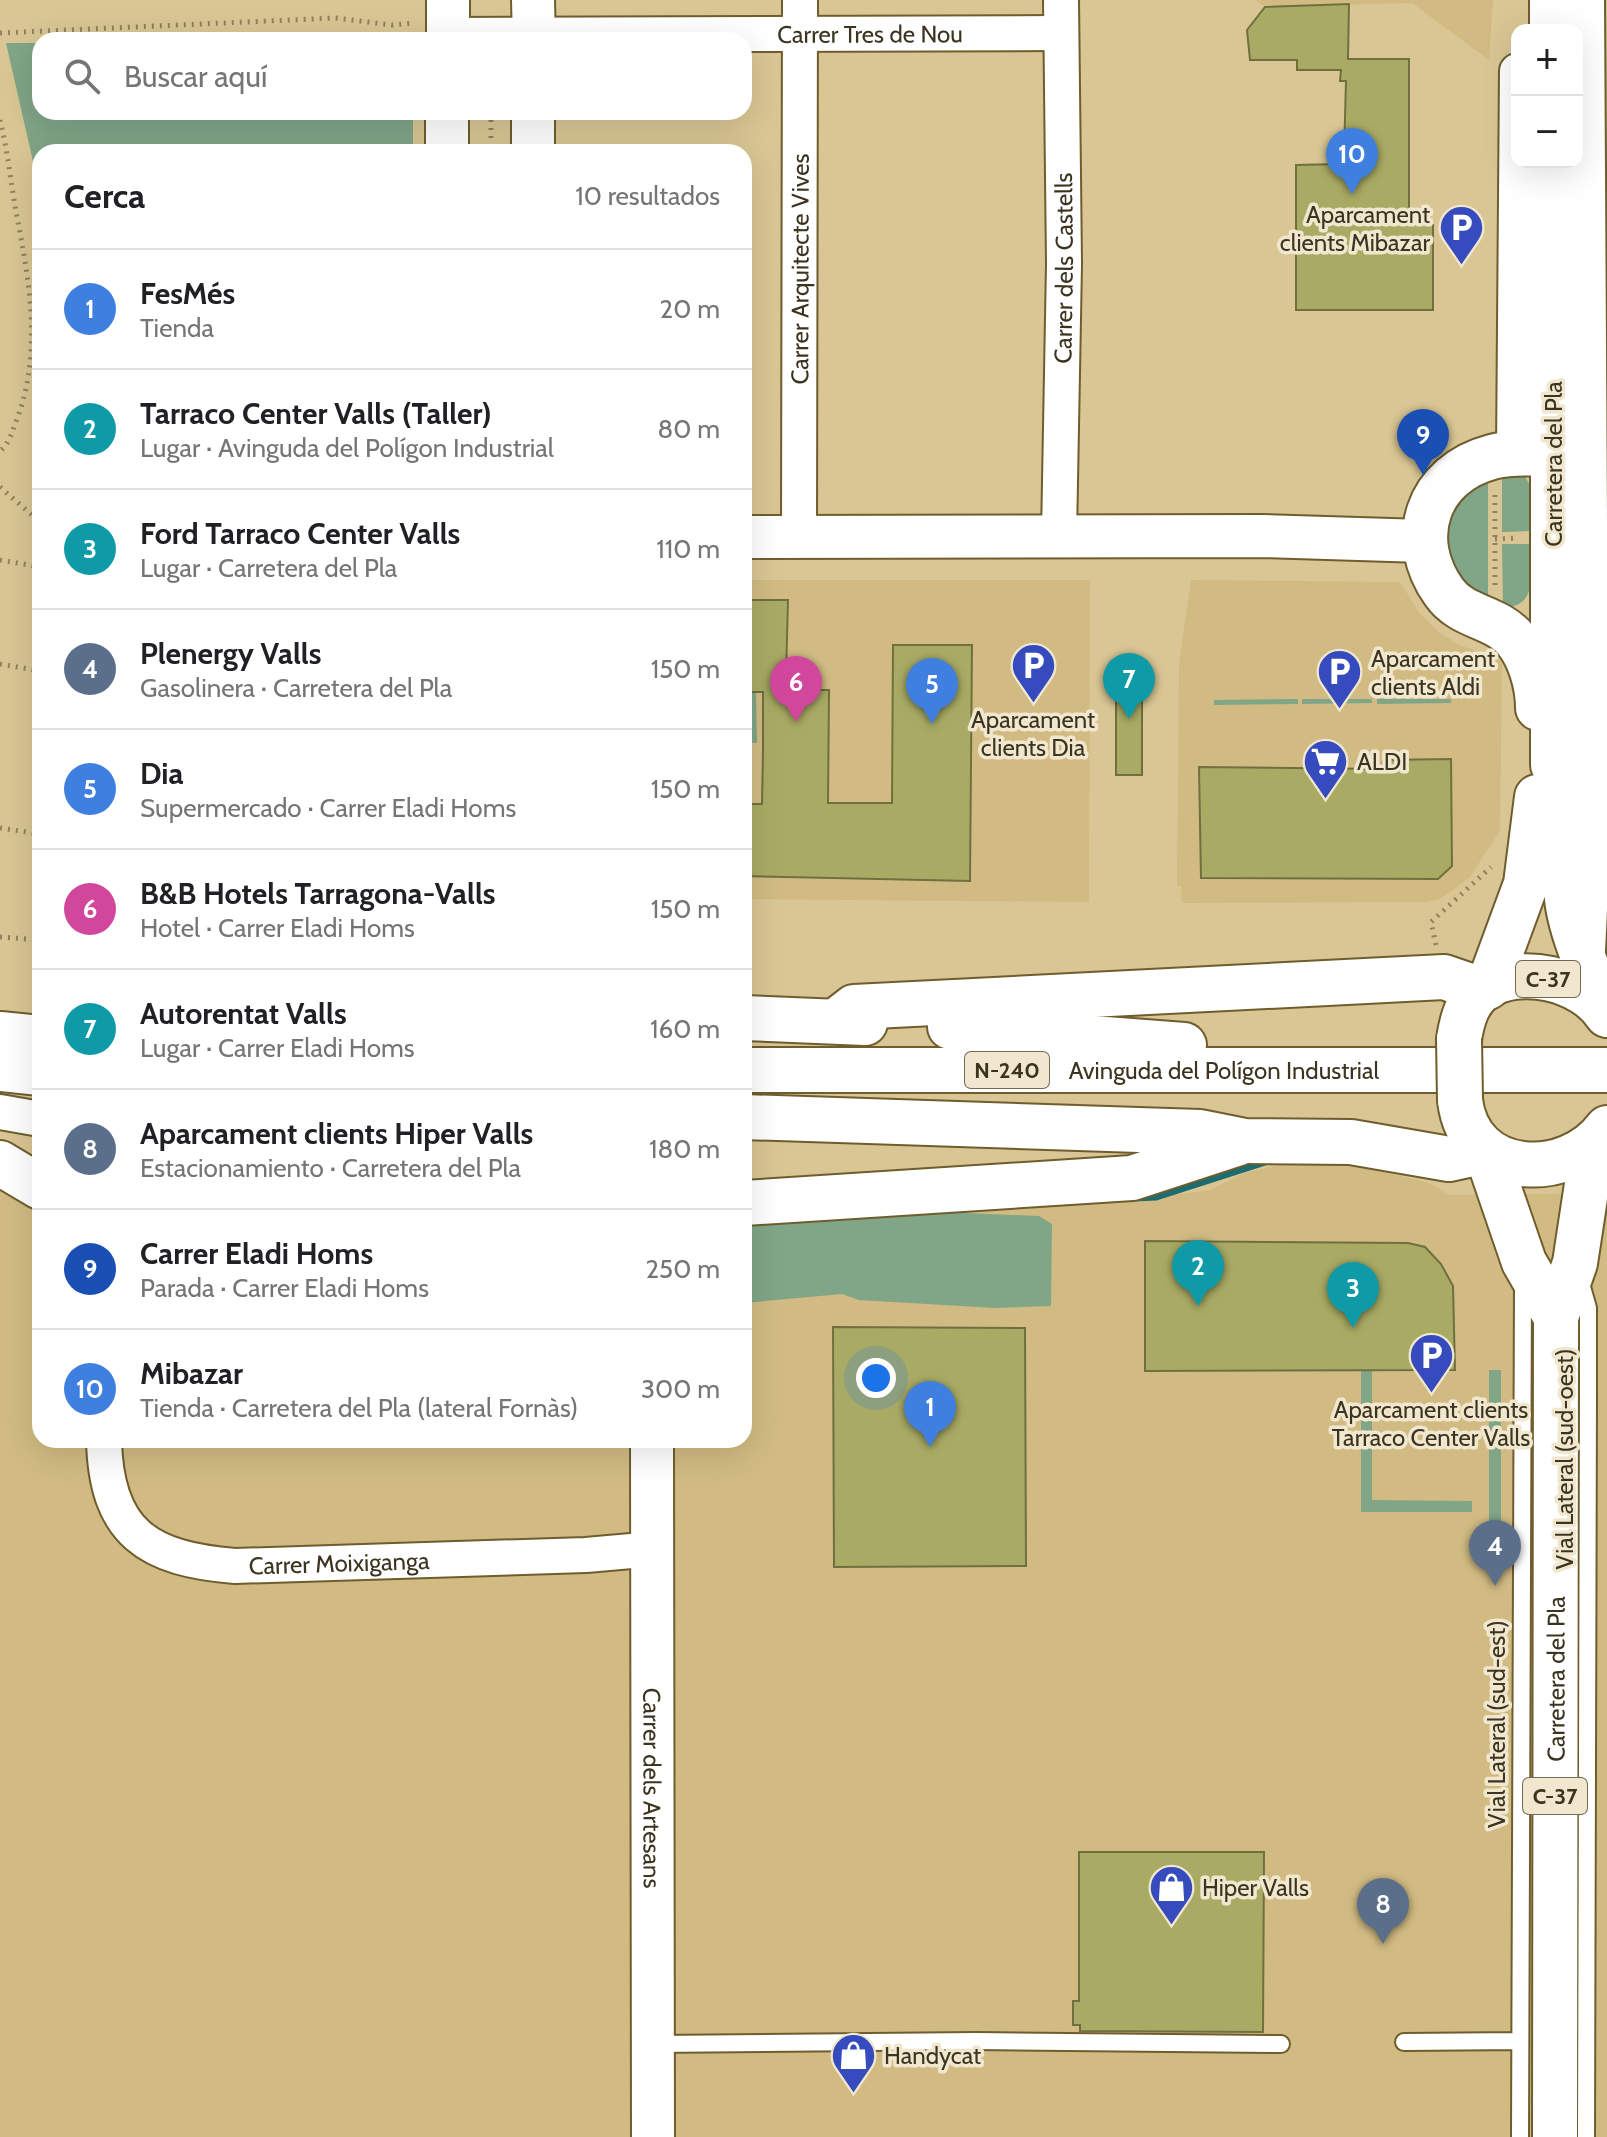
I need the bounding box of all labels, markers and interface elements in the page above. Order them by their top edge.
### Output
street label: Carrer Tres de Nou [777,19,963,48]
map controls [1511,24,1583,168]
button: + [1511,24,1583,96]
search box [32,32,752,120]
icon: search [60,54,104,98]
text: Buscar aquí [124,58,267,95]
button: − [1511,96,1583,168]
pin: 10 [1326,128,1378,194]
street label: Carrer Arquitecte Vives [785,153,814,385]
street label: Carrer dels Castells [1048,172,1079,364]
text: Cerca [64,175,145,217]
text: 10 resultados [575,180,720,212]
place label: Aparcament clients Mibazar [1280,200,1430,257]
parking icon: Aparcament clients Mibazar [1437,204,1485,267]
text: FesMés [140,275,235,312]
text: 1 [85,293,95,325]
text: 20 m [660,293,720,325]
text: Tienda [140,312,214,344]
street label: Carretera del Pla [1539,381,1568,547]
text: Tarraco Center Valls (Taller) [140,395,492,432]
pin: 9 [1397,409,1449,475]
text: 2 [83,413,97,445]
text: 80 m [657,413,720,445]
text: Lugar · Avinguda del Polígon Industrial [140,432,554,464]
text: Ford Tarraco Center Valls [140,515,460,552]
text: 3 [83,533,97,565]
text: 110 m [656,533,720,565]
text: Lugar · Carretera del Pla [140,552,397,584]
text: Plenergy Valls [140,635,321,672]
parking icon: Aparcament clients Dia [1009,641,1057,704]
place label: Aparcament clients Aldi [1371,644,1495,701]
parking icon: Aparcament clients Aldi [1316,648,1364,711]
text: 4 [82,653,98,685]
text: 150 m [651,653,720,685]
pin: 7 [1103,653,1155,719]
pin: 6 [770,656,822,722]
pin: 5 [906,658,958,724]
text: Gasolinera · Carretera del Pla [140,672,452,704]
place label: Aparcament clients Dia [971,705,1095,762]
supermarket icon: ALDI [1302,737,1350,800]
place label: ALDI [1357,747,1407,776]
text: Dia [140,755,184,792]
text: 5 [83,773,97,805]
text: 150 m [651,773,720,805]
text: Supermercado · Carrer Eladi Homs [140,792,516,824]
text: B&B Hotels Tarragona-Valls [140,875,495,912]
text: 6 [83,893,97,925]
text: 150 m [651,893,720,925]
text: Hotel · Carrer Eladi Homs [140,912,415,944]
road number: C-37 [1516,961,1580,997]
text: Autorentat Valls [140,995,347,1032]
text: 7 [83,1013,97,1045]
text: 160 m [650,1013,720,1045]
text: Lugar · Carrer Eladi Homs [140,1032,415,1064]
road number: N-240 [965,1052,1049,1088]
street label: Avinguda del Polígon Industrial [1069,1056,1379,1085]
text: Aparcament clients Hiper Valls [140,1115,533,1152]
text: 8 [82,1133,98,1165]
text: 180 m [649,1133,720,1165]
text: Estacionamiento · Carretera del Pla [140,1152,521,1184]
text: Carrer Eladi Homs [140,1235,373,1272]
pin: 2 [1172,1240,1224,1306]
text: 9 [83,1253,97,1285]
text: 250 m [646,1253,720,1285]
pin: 3 [1327,1262,1379,1328]
text: Parada · Carrer Eladi Homs [140,1272,429,1304]
parking icon: Aparcament clients Tarraco Center Valls [1407,1331,1455,1394]
street label: Vial Lateral (sud-oest) [1550,1349,1579,1569]
text: Mibazar [140,1355,243,1392]
your location [856,1358,896,1398]
text: 10 [76,1373,104,1405]
text: 300 m [641,1373,720,1405]
pin: 1 [904,1381,956,1447]
text: Tienda · Carretera del Pla (lateral Fornàs) [140,1392,578,1424]
place label: Aparcament clients Tarraco Center Valls [1332,1395,1530,1452]
pin: 4 [1469,1520,1521,1586]
street label: Carrer Moixiganga [248,1545,430,1580]
street label: Carretera del Pla [1541,1596,1570,1762]
street label: Vial Lateral (sud-est) [1482,1620,1511,1828]
street label: Carrer dels Artesans [638,1688,667,1888]
road number: C-37 [1523,1778,1587,1814]
shop icon: Hiper Valls [1147,1863,1195,1926]
place label: Hiper Valls [1202,1873,1309,1902]
pin: 8 [1357,1878,1409,1944]
shop icon: Handycat [829,2031,877,2094]
place label: Handycat [884,2041,981,2070]

